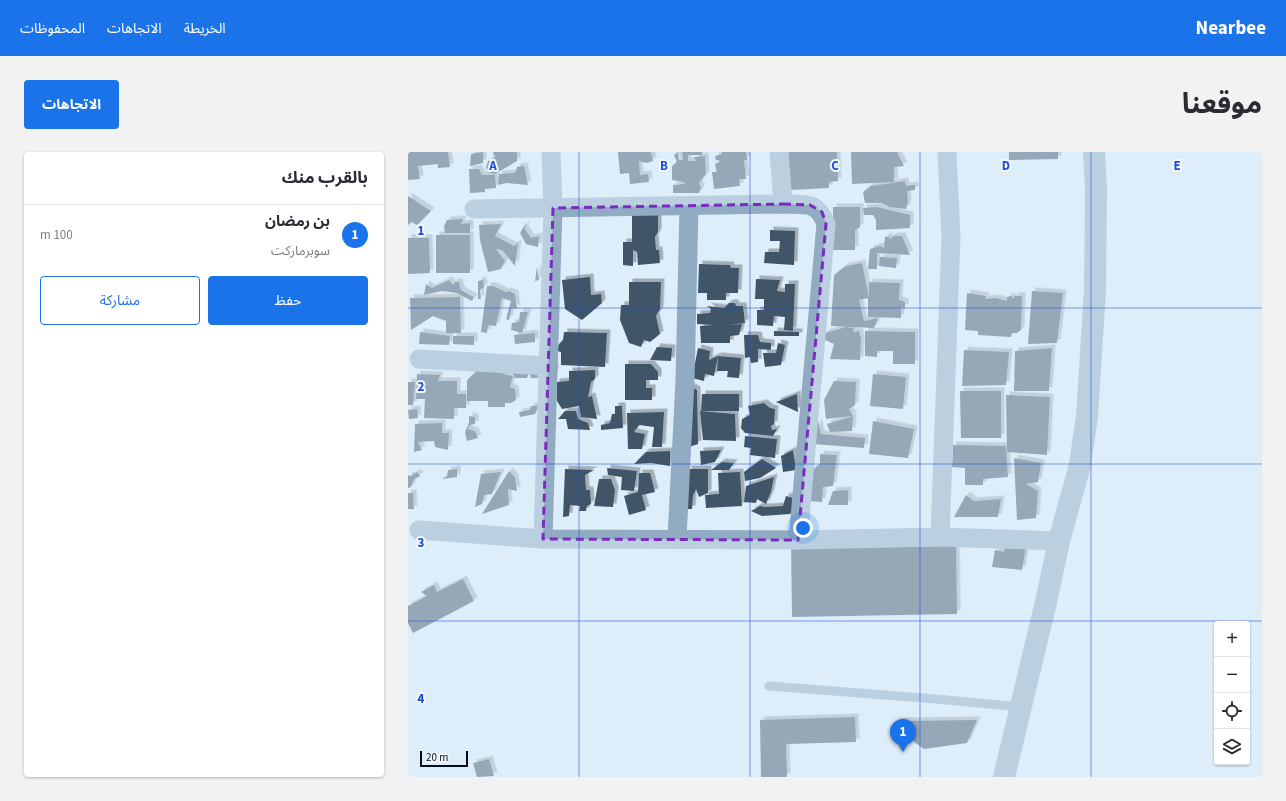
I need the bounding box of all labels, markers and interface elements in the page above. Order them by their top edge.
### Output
text: Nearbee [1196,15,1266,42]
text: المحفوظات [20,19,85,39]
text: الاتجاهات [107,19,162,39]
text: الخريطة [184,19,226,39]
button: الاتجاهات [24,80,119,129]
text: موقعنا [1182,84,1262,124]
text: A [488,157,497,175]
text: B [660,157,668,175]
text: C [831,157,839,175]
text: D [1002,157,1010,175]
text: E [1173,157,1181,175]
text: بالقرب منك [282,166,368,190]
text: بن رمضان [265,211,330,232]
text: 1 [418,222,425,240]
text: 100 m [40,226,73,244]
text: 1 [352,226,358,244]
text: سوبرماركت [271,242,330,260]
button: مشاركة [40,276,200,325]
button: حفظ [208,276,368,325]
text: 2 [418,378,425,396]
your location [793,518,813,538]
text: 3 [418,534,425,552]
map controls [1214,621,1250,765]
button: + [1214,621,1250,657]
button: − [1214,657,1250,693]
text: 4 [418,690,425,708]
button: locate [1214,693,1250,729]
pin: 1 [890,719,916,752]
button: layers [1214,729,1250,765]
scale bar [420,749,468,768]
text: 20 m [426,750,448,765]

